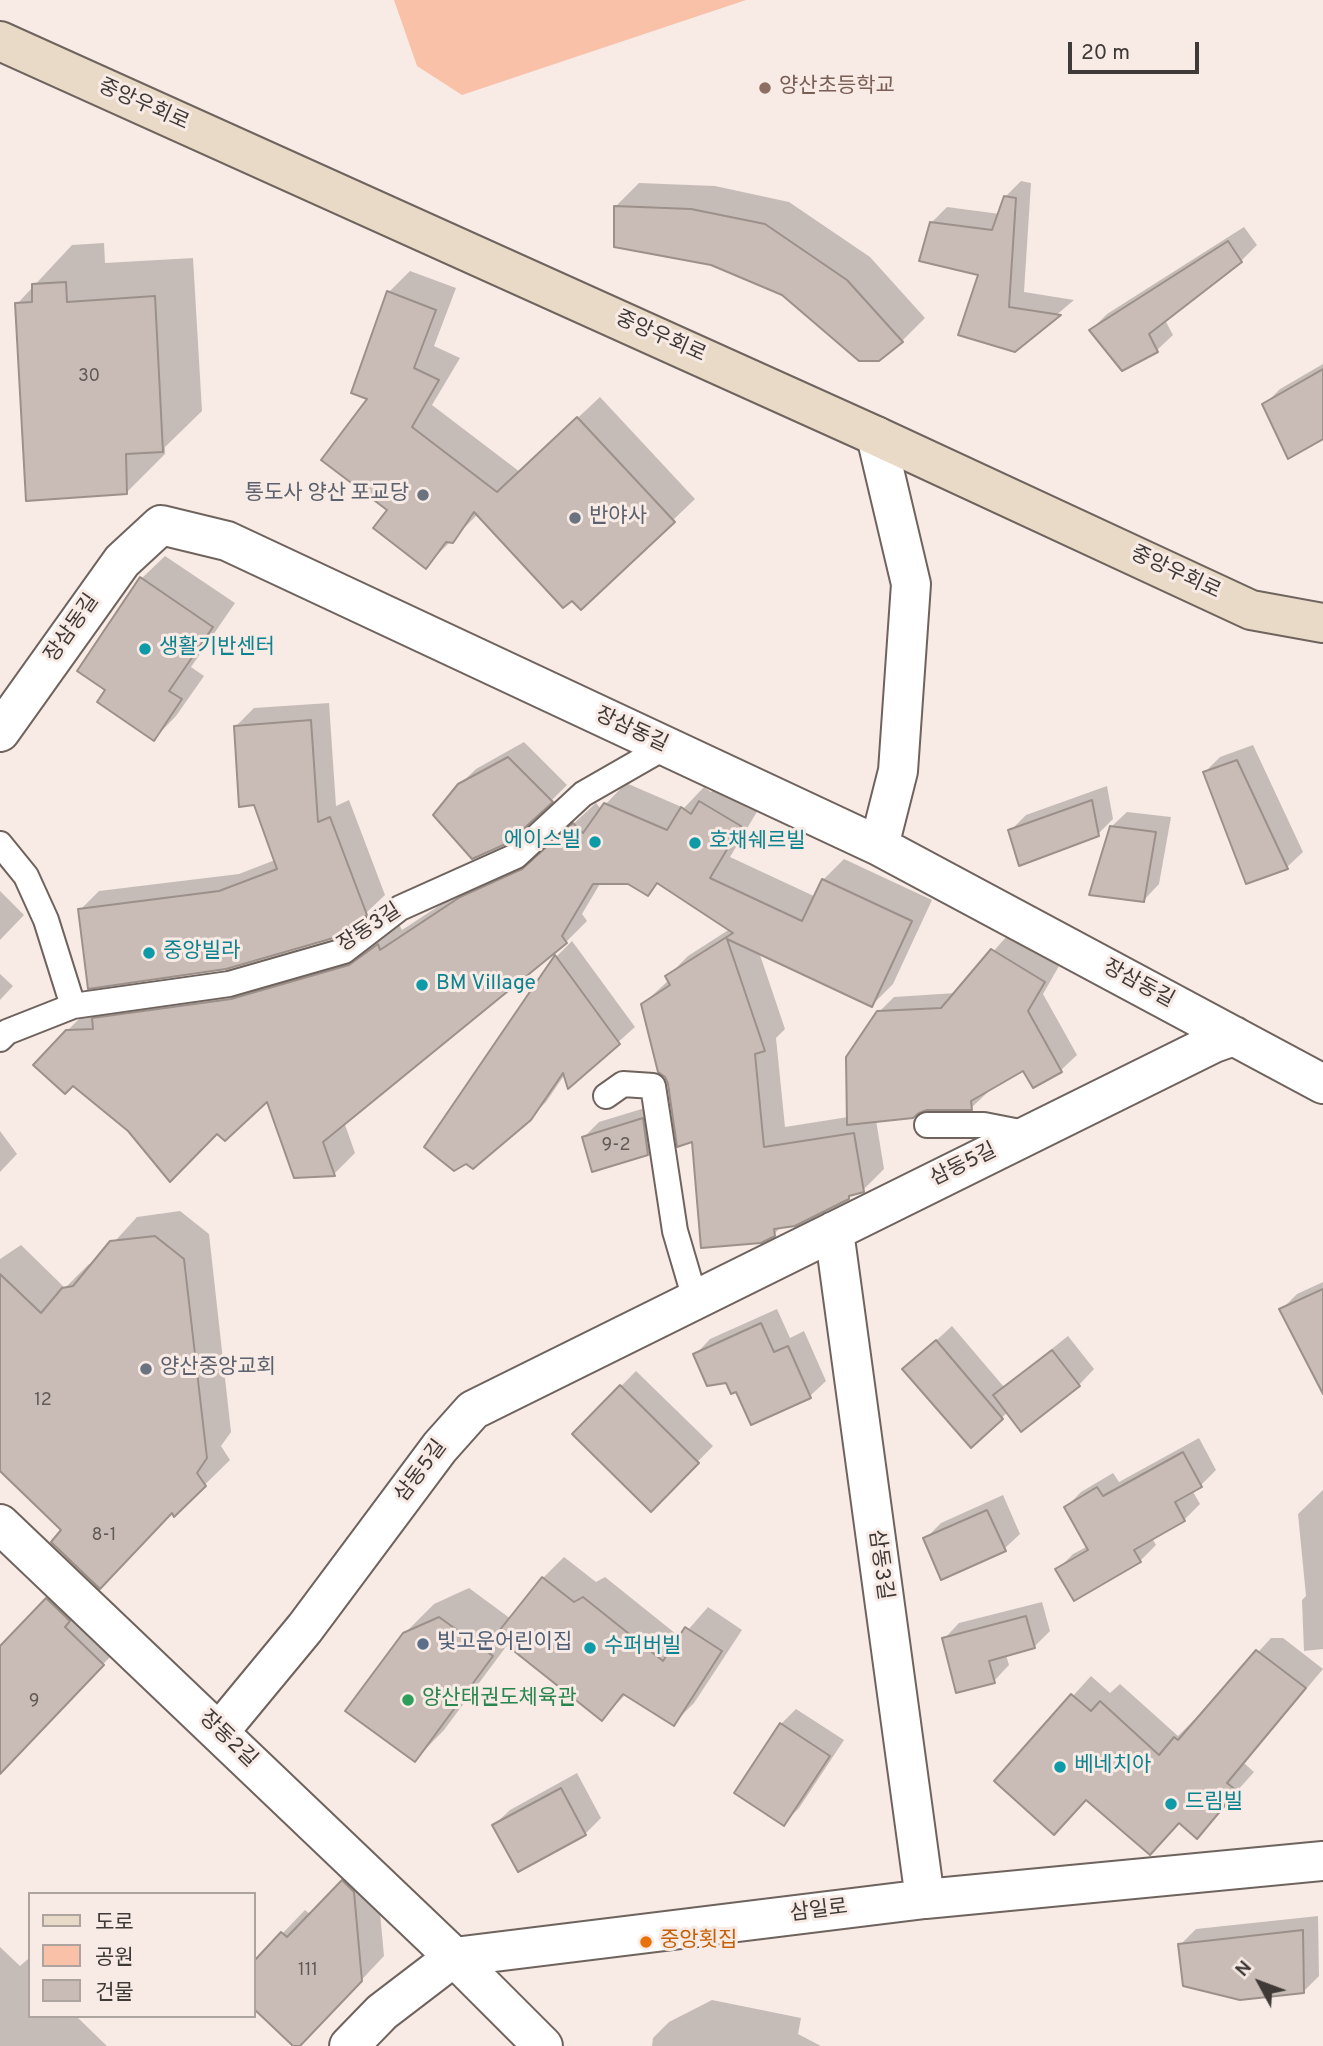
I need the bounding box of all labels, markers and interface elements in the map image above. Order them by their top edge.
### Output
scale bar [1071,28,1202,72]
text: 20 m [1081,40,1130,67]
street label: 중앙우회로 [94,75,192,137]
place label: 양산초등학교 [779,75,895,101]
marker: 양산초등학교 [757,80,773,96]
street label: 중앙우회로 [611,307,709,369]
house number: 30 [78,366,100,388]
place label: 통도사 양산 포교당 [245,482,409,508]
marker: 통도사 양산 포교당 [415,487,431,503]
place label: 반야사 [589,505,647,531]
marker: 반야사 [567,510,583,526]
street label: 중앙우회로 [1126,542,1224,606]
street label: 장삼동길 [41,590,105,668]
place label: 생활기반센터 [159,636,275,662]
marker: 생활기반센터 [137,641,153,657]
street label: 장삼동길 [591,703,671,759]
place label: 에이스빌 [504,829,581,855]
place label: 호채쉐르빌 [709,830,806,856]
marker: 에이스빌 [587,834,603,850]
marker: 호채쉐르빌 [687,835,703,851]
street label: 장동3길 [334,899,406,959]
place label: 중앙빌라 [163,940,240,966]
marker: 중앙빌라 [141,945,157,961]
street label: 장삼동길 [1098,956,1178,1014]
place label: BM Village [436,972,536,998]
marker: BM Village [414,977,430,993]
house number: 9-2 [602,1135,630,1157]
street label: 삼동5길 [927,1139,1001,1193]
place label: 양산중앙교회 [160,1356,276,1382]
marker: 양산중앙교회 [138,1361,154,1377]
house number: 12 [34,1390,52,1412]
street label: 삼동5길 [391,1436,453,1508]
house number: 8-1 [92,1525,116,1547]
street label: 삼동3길 [862,1528,896,1602]
place label: 빛고운어린이집 [437,1631,572,1657]
place label: 수퍼버빌 [604,1635,681,1661]
marker: 빛고운어린이집 [415,1636,431,1652]
marker: 수퍼버빌 [582,1640,598,1656]
place label: 양산태권도체육관 [422,1687,577,1713]
house number: 9 [29,1691,39,1713]
marker: 양산태권도체육관 [400,1692,416,1708]
street label: 장동2길 [193,1706,261,1774]
place label: 베네치아 [1074,1754,1151,1780]
marker: 베네치아 [1052,1759,1068,1775]
place label: 드림빌 [1185,1791,1243,1817]
marker: 드림빌 [1163,1796,1179,1812]
legend [28,1892,256,2018]
street label: 삼일로 [789,1896,849,1928]
text: 도로 [95,1910,134,1937]
place label: 중앙횟집 [660,1929,737,1955]
marker: 중앙횟집 [638,1934,654,1950]
text: 공원 [95,1945,134,1972]
north arrow [1225,1948,1295,2018]
text: N [1231,1956,1258,1982]
house number: 111 [298,1960,318,1982]
text: 건물 [95,1980,134,2007]

